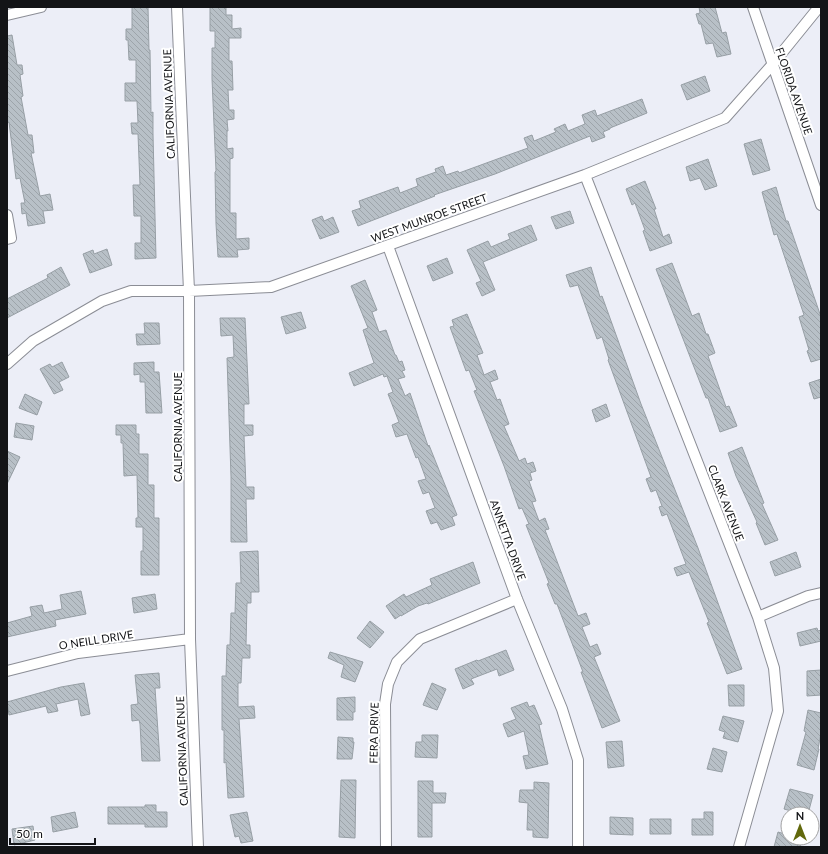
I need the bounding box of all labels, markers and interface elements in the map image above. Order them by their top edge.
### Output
street label: FLORIDA AVENUE [773,45,816,136]
street label: CALIFORNIA AVENUE [160,49,177,159]
street label: WEST MUNROE STREET [369,190,489,245]
street label: CALIFORNIA AVENUE [171,372,184,482]
street label: CLARK AVENUE [706,463,747,543]
street label: ANNETTA DRIVE [488,498,529,582]
street label: O NEILL DRIVE [58,627,134,652]
street label: CALIFORNIA AVENUE [173,696,190,806]
street label: FERA DRIVE [366,702,381,764]
north arrow [780,806,820,846]
text: N [796,809,804,822]
scale bar [10,820,95,846]
text: 50 m [16,826,43,841]

